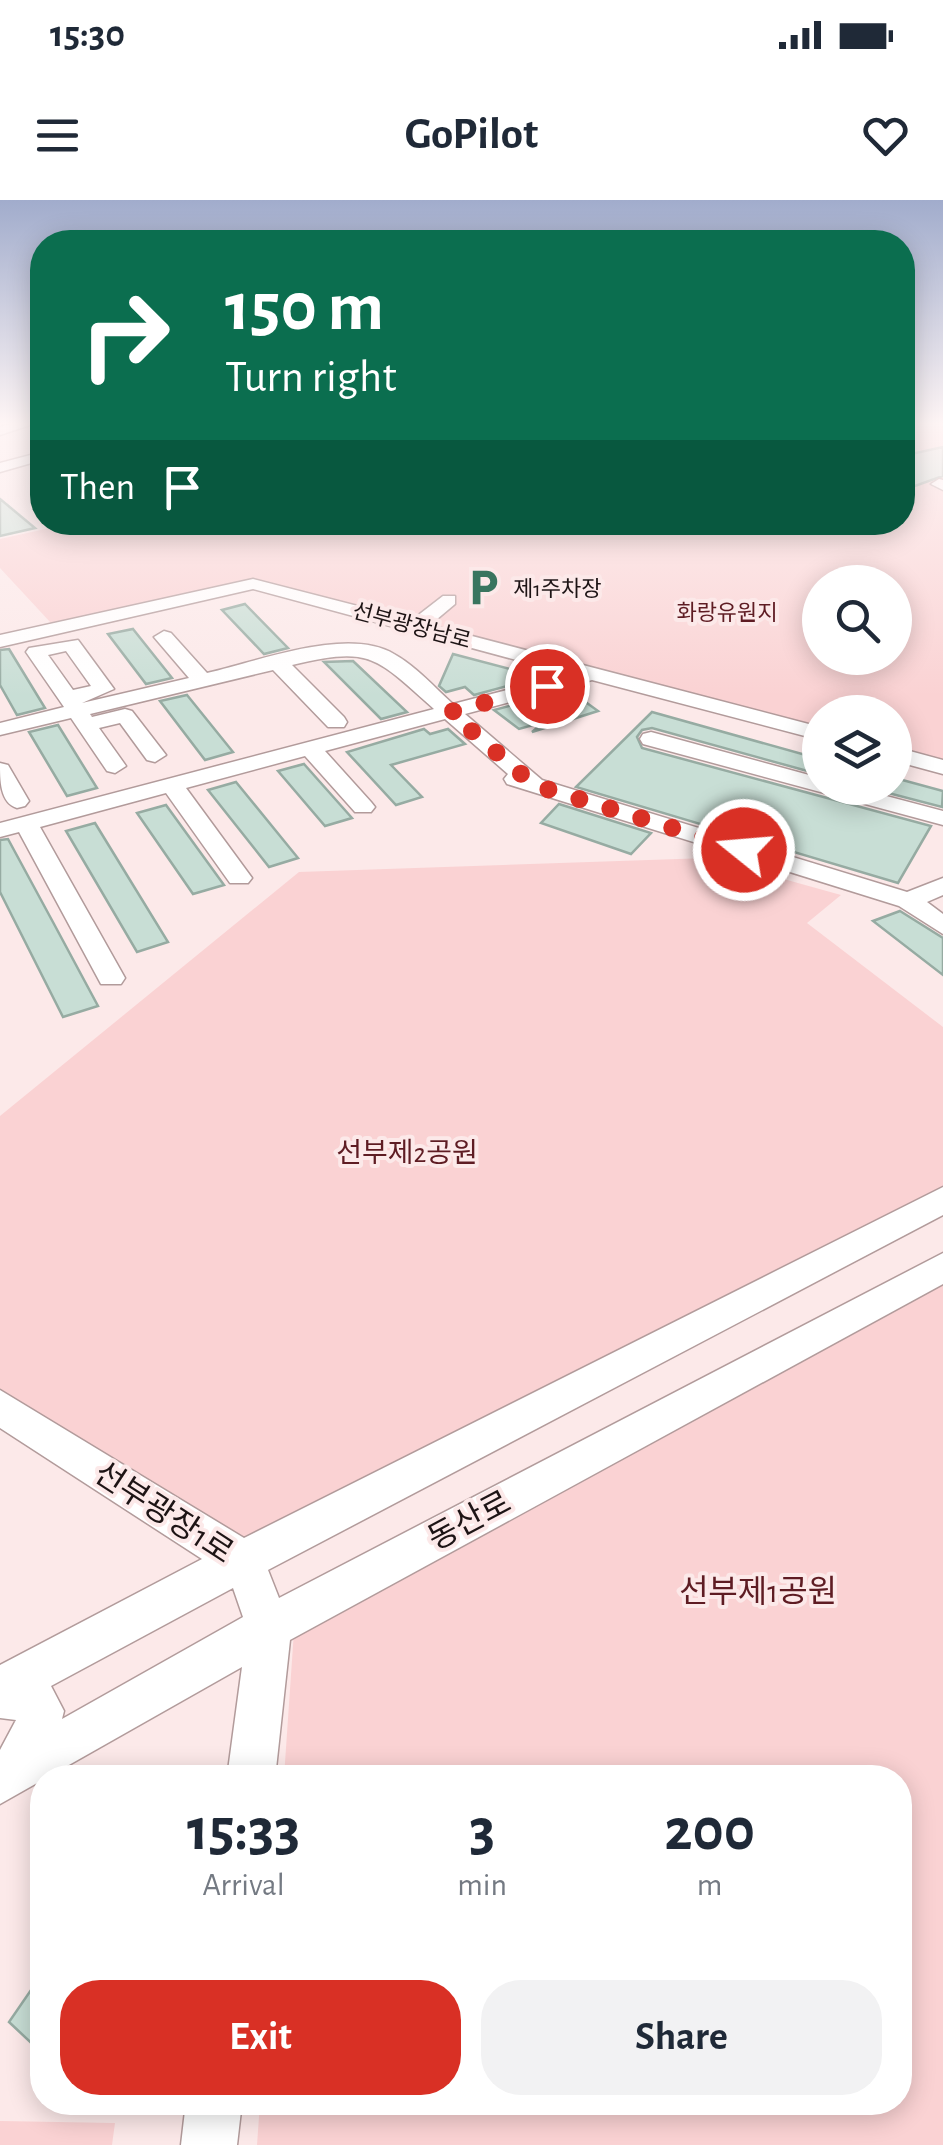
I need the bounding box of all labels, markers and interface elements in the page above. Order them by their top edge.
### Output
text: 15:30 [50,16,125,54]
icon: menu [30,108,85,163]
icon: heart [858,108,913,163]
text: GoPilot [405,112,538,157]
icon: right [60,270,190,400]
text: 150 m [225,273,384,343]
text: Turn right [225,355,397,400]
icon: arrive [155,460,210,515]
text: Then [60,469,135,507]
map controls [802,565,912,805]
button: search [802,565,912,675]
parking icon: 제1주차장 [462,567,504,609]
place label: 제1주차장 [513,577,602,600]
street label: 선부광장남로 [350,599,474,652]
park label: 화랑유원지 [676,601,778,624]
pin [505,644,590,729]
icon: arrive [520,659,575,714]
button: layers [802,695,912,805]
position arrow [692,798,796,902]
park label: 선부제2공원 [336,1138,478,1168]
street label: 선부광장1로 [88,1455,239,1569]
street label: 동산로 [422,1485,516,1556]
park label: 선부제1공원 [679,1575,837,1608]
text: 15:33 [187,1801,300,1861]
text: 3 [469,1801,495,1861]
text: 200 [664,1801,755,1861]
text: Arrival [202,1869,285,1901]
text: min [457,1869,507,1901]
text: m [697,1869,722,1901]
button: Exit [60,1980,461,2095]
button: Share [481,1980,882,2095]

